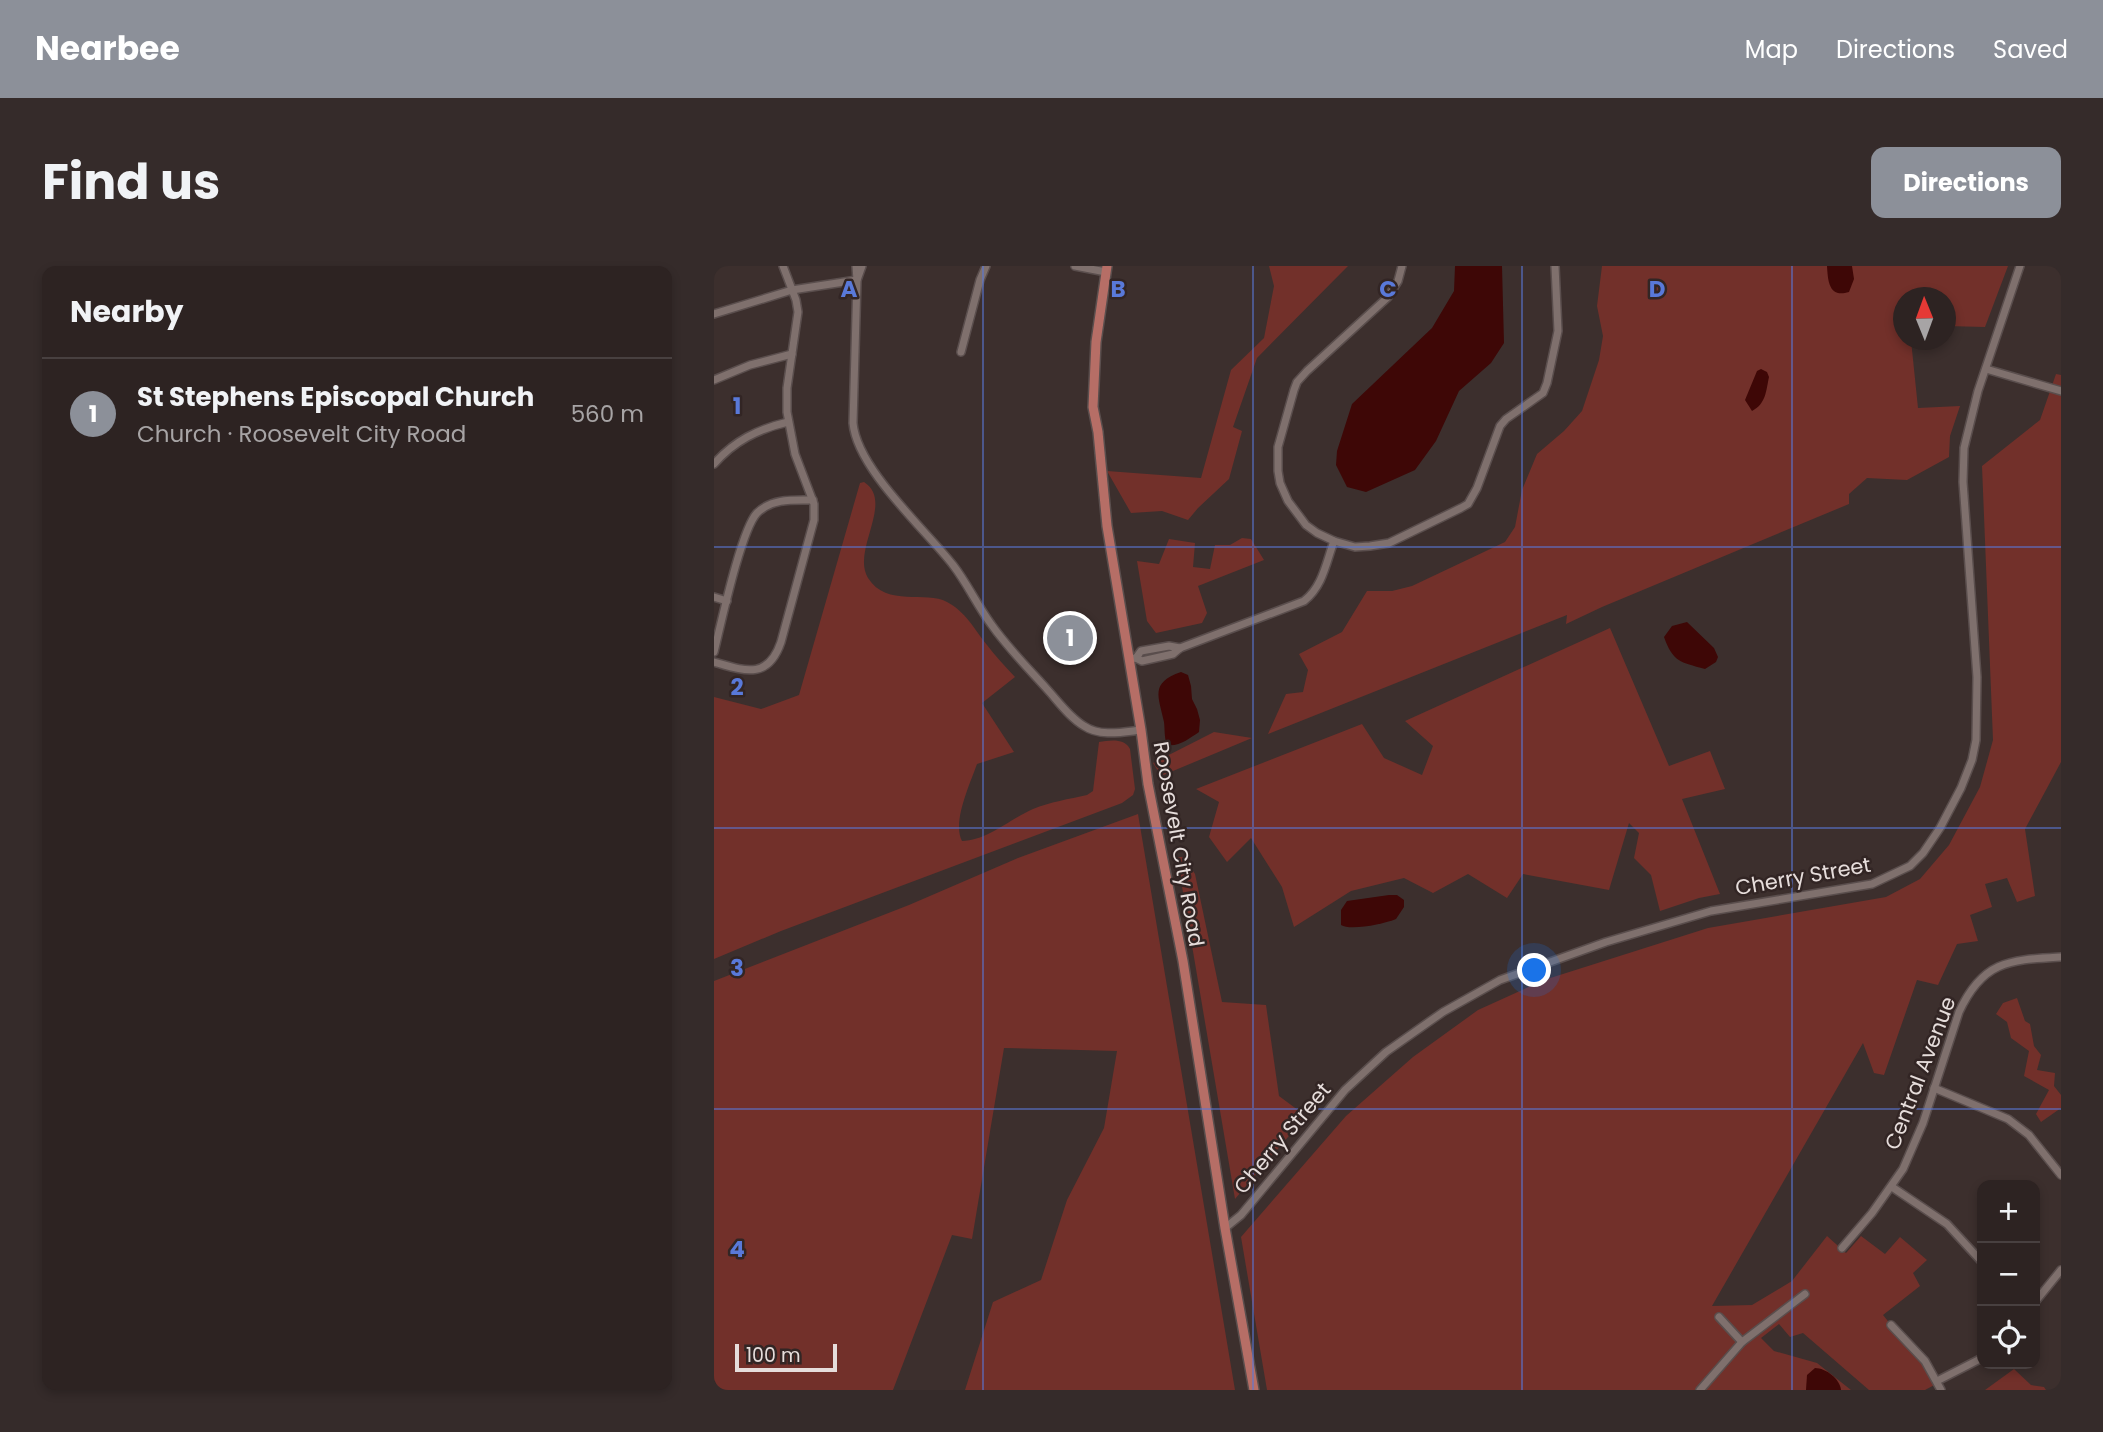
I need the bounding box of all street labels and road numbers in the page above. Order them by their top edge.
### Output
street label: Roosevelt City Road [1147,739,1211,949]
street label: Cherry Street [1733,850,1873,902]
street label: Central Avenue [1877,992,1963,1154]
street label: Cherry Street [1227,1076,1337,1200]

